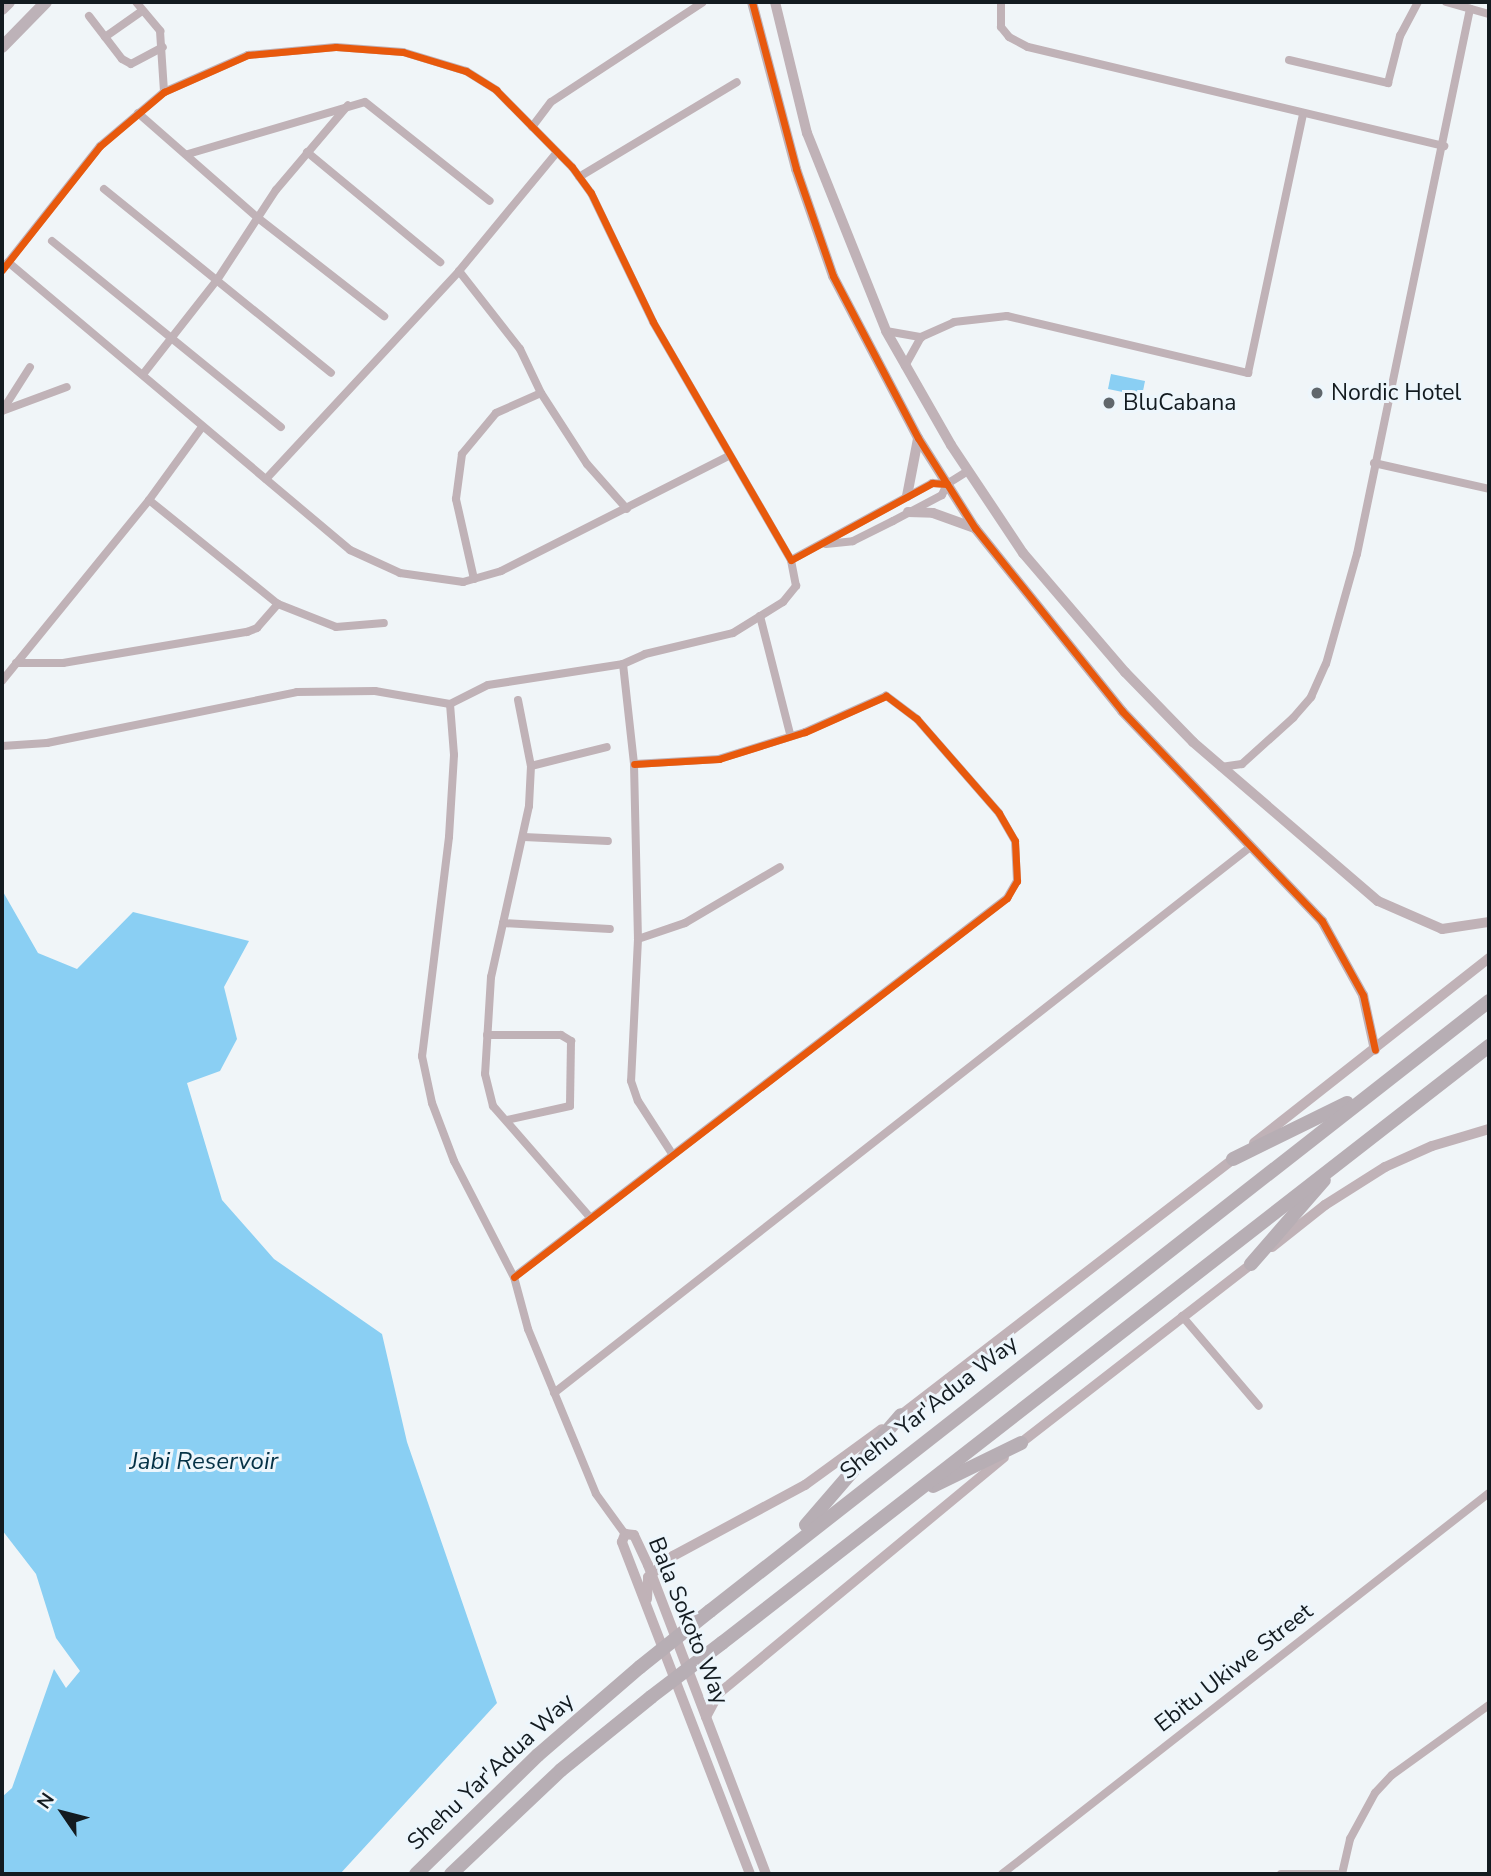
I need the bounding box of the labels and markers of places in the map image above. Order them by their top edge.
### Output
place label: Nordic Hotel [1331,379,1461,407]
marker: Nordic Hotel [1309,385,1325,401]
place label: BluCabana [1123,389,1236,417]
marker: BluCabana [1101,395,1117,411]

